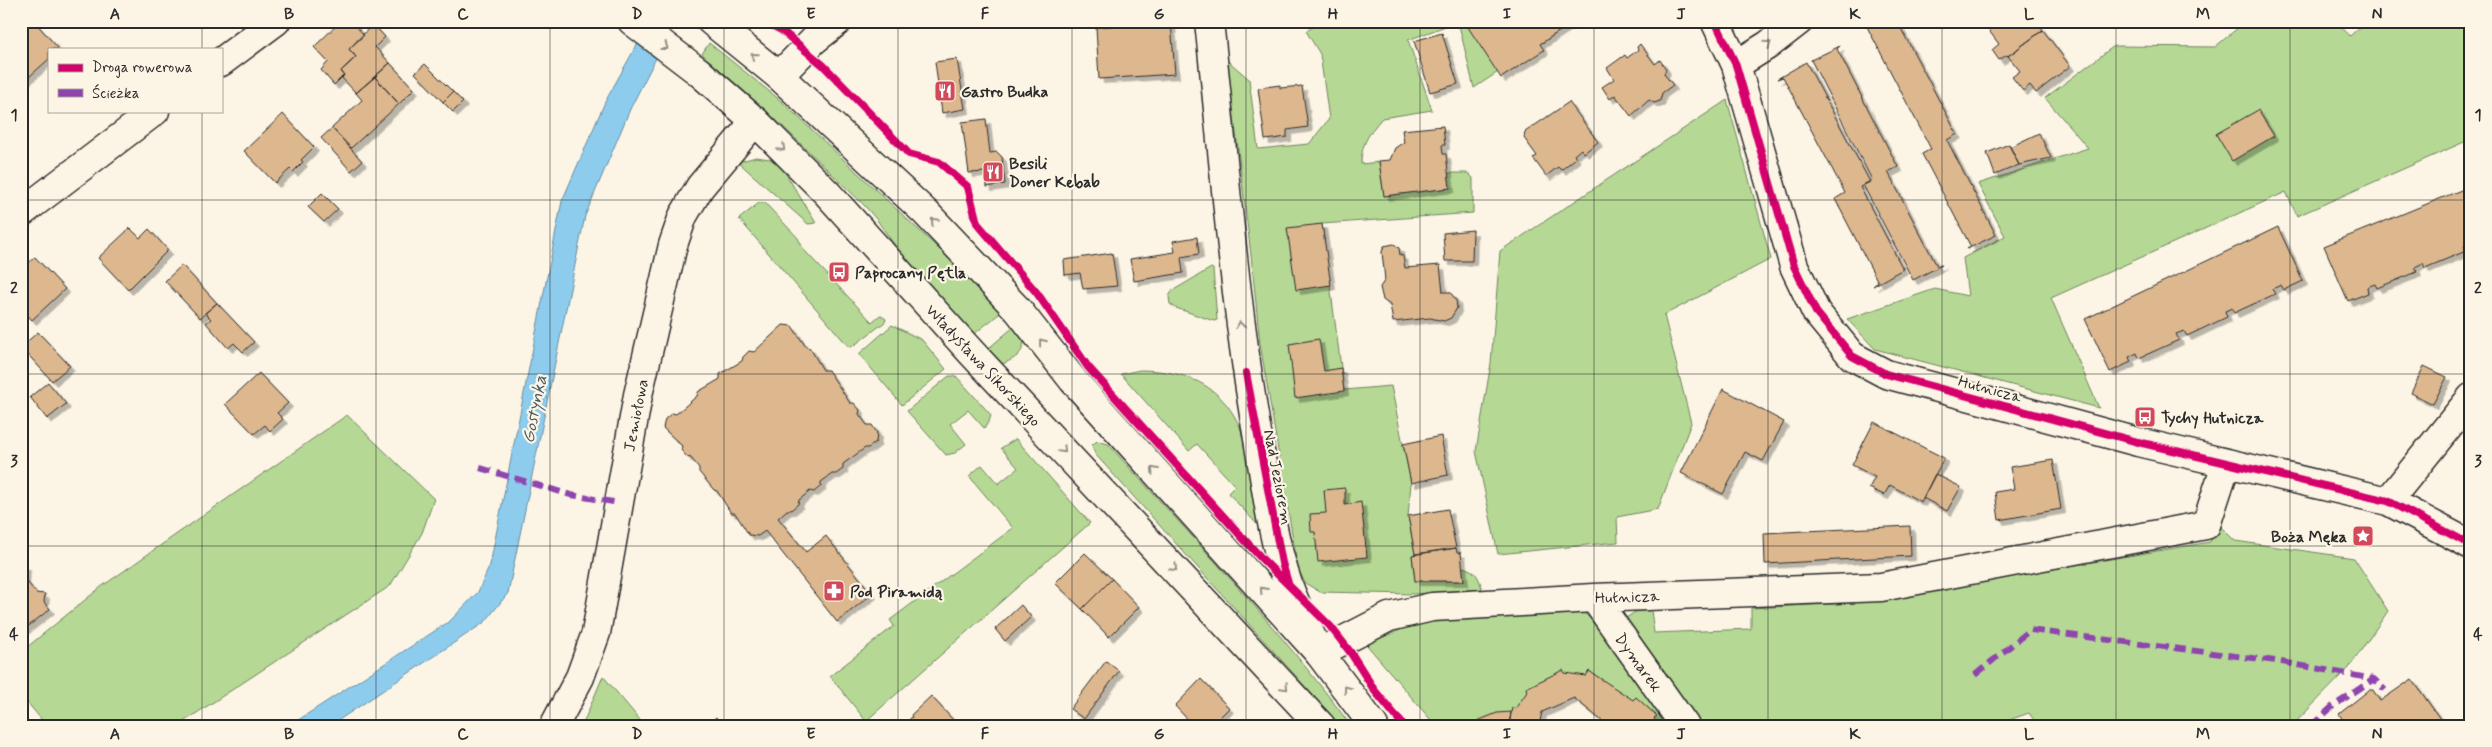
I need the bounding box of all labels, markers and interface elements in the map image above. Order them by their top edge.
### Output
text: A [110,4,120,25]
text: B [284,4,294,25]
text: C [457,4,469,25]
text: D [631,4,643,25]
text: E [806,4,816,25]
text: F [981,4,990,25]
text: G [1154,4,1165,25]
text: H [1328,4,1339,25]
text: I [1503,4,1512,25]
text: J [1676,4,1686,25]
text: K [1849,4,1861,25]
text: L [2024,4,2035,25]
text: M [2196,4,2210,25]
text: N [2372,4,2382,25]
one-way arrow [659,41,668,49]
one-way arrow [1762,41,1772,50]
legend [48,48,222,112]
one-way arrow [750,52,759,61]
text: Droga rowerowa [92,58,193,78]
restaurant icon: Gastro Budka [933,79,957,103]
place label: Gastro Budka [961,82,1049,103]
text: Ścieżka [92,83,140,104]
text: 1 [10,105,18,126]
text: 1 [2474,105,2482,126]
one-way arrow [776,142,785,151]
place label: Besili Doner Kebab [1009,154,1100,193]
restaurant icon: Besili Doner Kebab [981,160,1005,184]
one-way arrow [931,218,940,227]
bus stop icon: Paprocany Pętla [827,260,851,284]
place label: Paprocany Pętla [855,263,966,284]
text: 2 [10,278,18,299]
text: 2 [2474,278,2482,299]
street label: Władysława Sikorskiego [921,300,1045,432]
one-way arrow [1235,320,1246,328]
one-way arrow [1039,338,1048,348]
street label: Hutnicza [1956,371,2024,408]
water label: Gostynka [517,373,553,445]
street label: Jemiołowa [619,377,654,453]
bus stop icon: Tychy Hutnicza [2133,405,2157,429]
place label: Tychy Hutnicza [2161,408,2264,429]
street label: Nad Jeziorem [1258,428,1297,527]
one-way arrow [1057,444,1066,453]
text: 3 [10,451,18,472]
text: 3 [2474,451,2482,472]
one-way arrow [1151,466,1160,475]
place icon: Boża Męka [2351,524,2375,548]
place label: Boża Męka [2271,527,2347,548]
one-way arrow [1168,563,1177,572]
pharmacy icon: Pod Piramidą [822,579,846,603]
place label: Pod Piramidą [850,582,942,603]
street label: Hutnicza [1594,586,1660,609]
one-way arrow [1260,587,1269,596]
text: 4 [9,624,19,645]
text: 4 [2473,624,2483,645]
street label: Dymarek [1609,629,1666,697]
one-way arrow [1279,681,1288,690]
one-way arrow [1344,686,1352,695]
text: A [110,724,120,745]
text: B [284,724,294,745]
text: C [457,724,469,745]
text: D [631,724,643,745]
text: E [806,724,816,745]
text: F [981,724,990,745]
text: G [1154,724,1165,745]
text: H [1328,724,1339,745]
text: I [1503,724,1512,745]
text: J [1676,724,1686,745]
text: K [1849,724,1861,745]
text: L [2024,724,2035,745]
text: M [2196,724,2210,745]
text: N [2372,724,2382,745]

